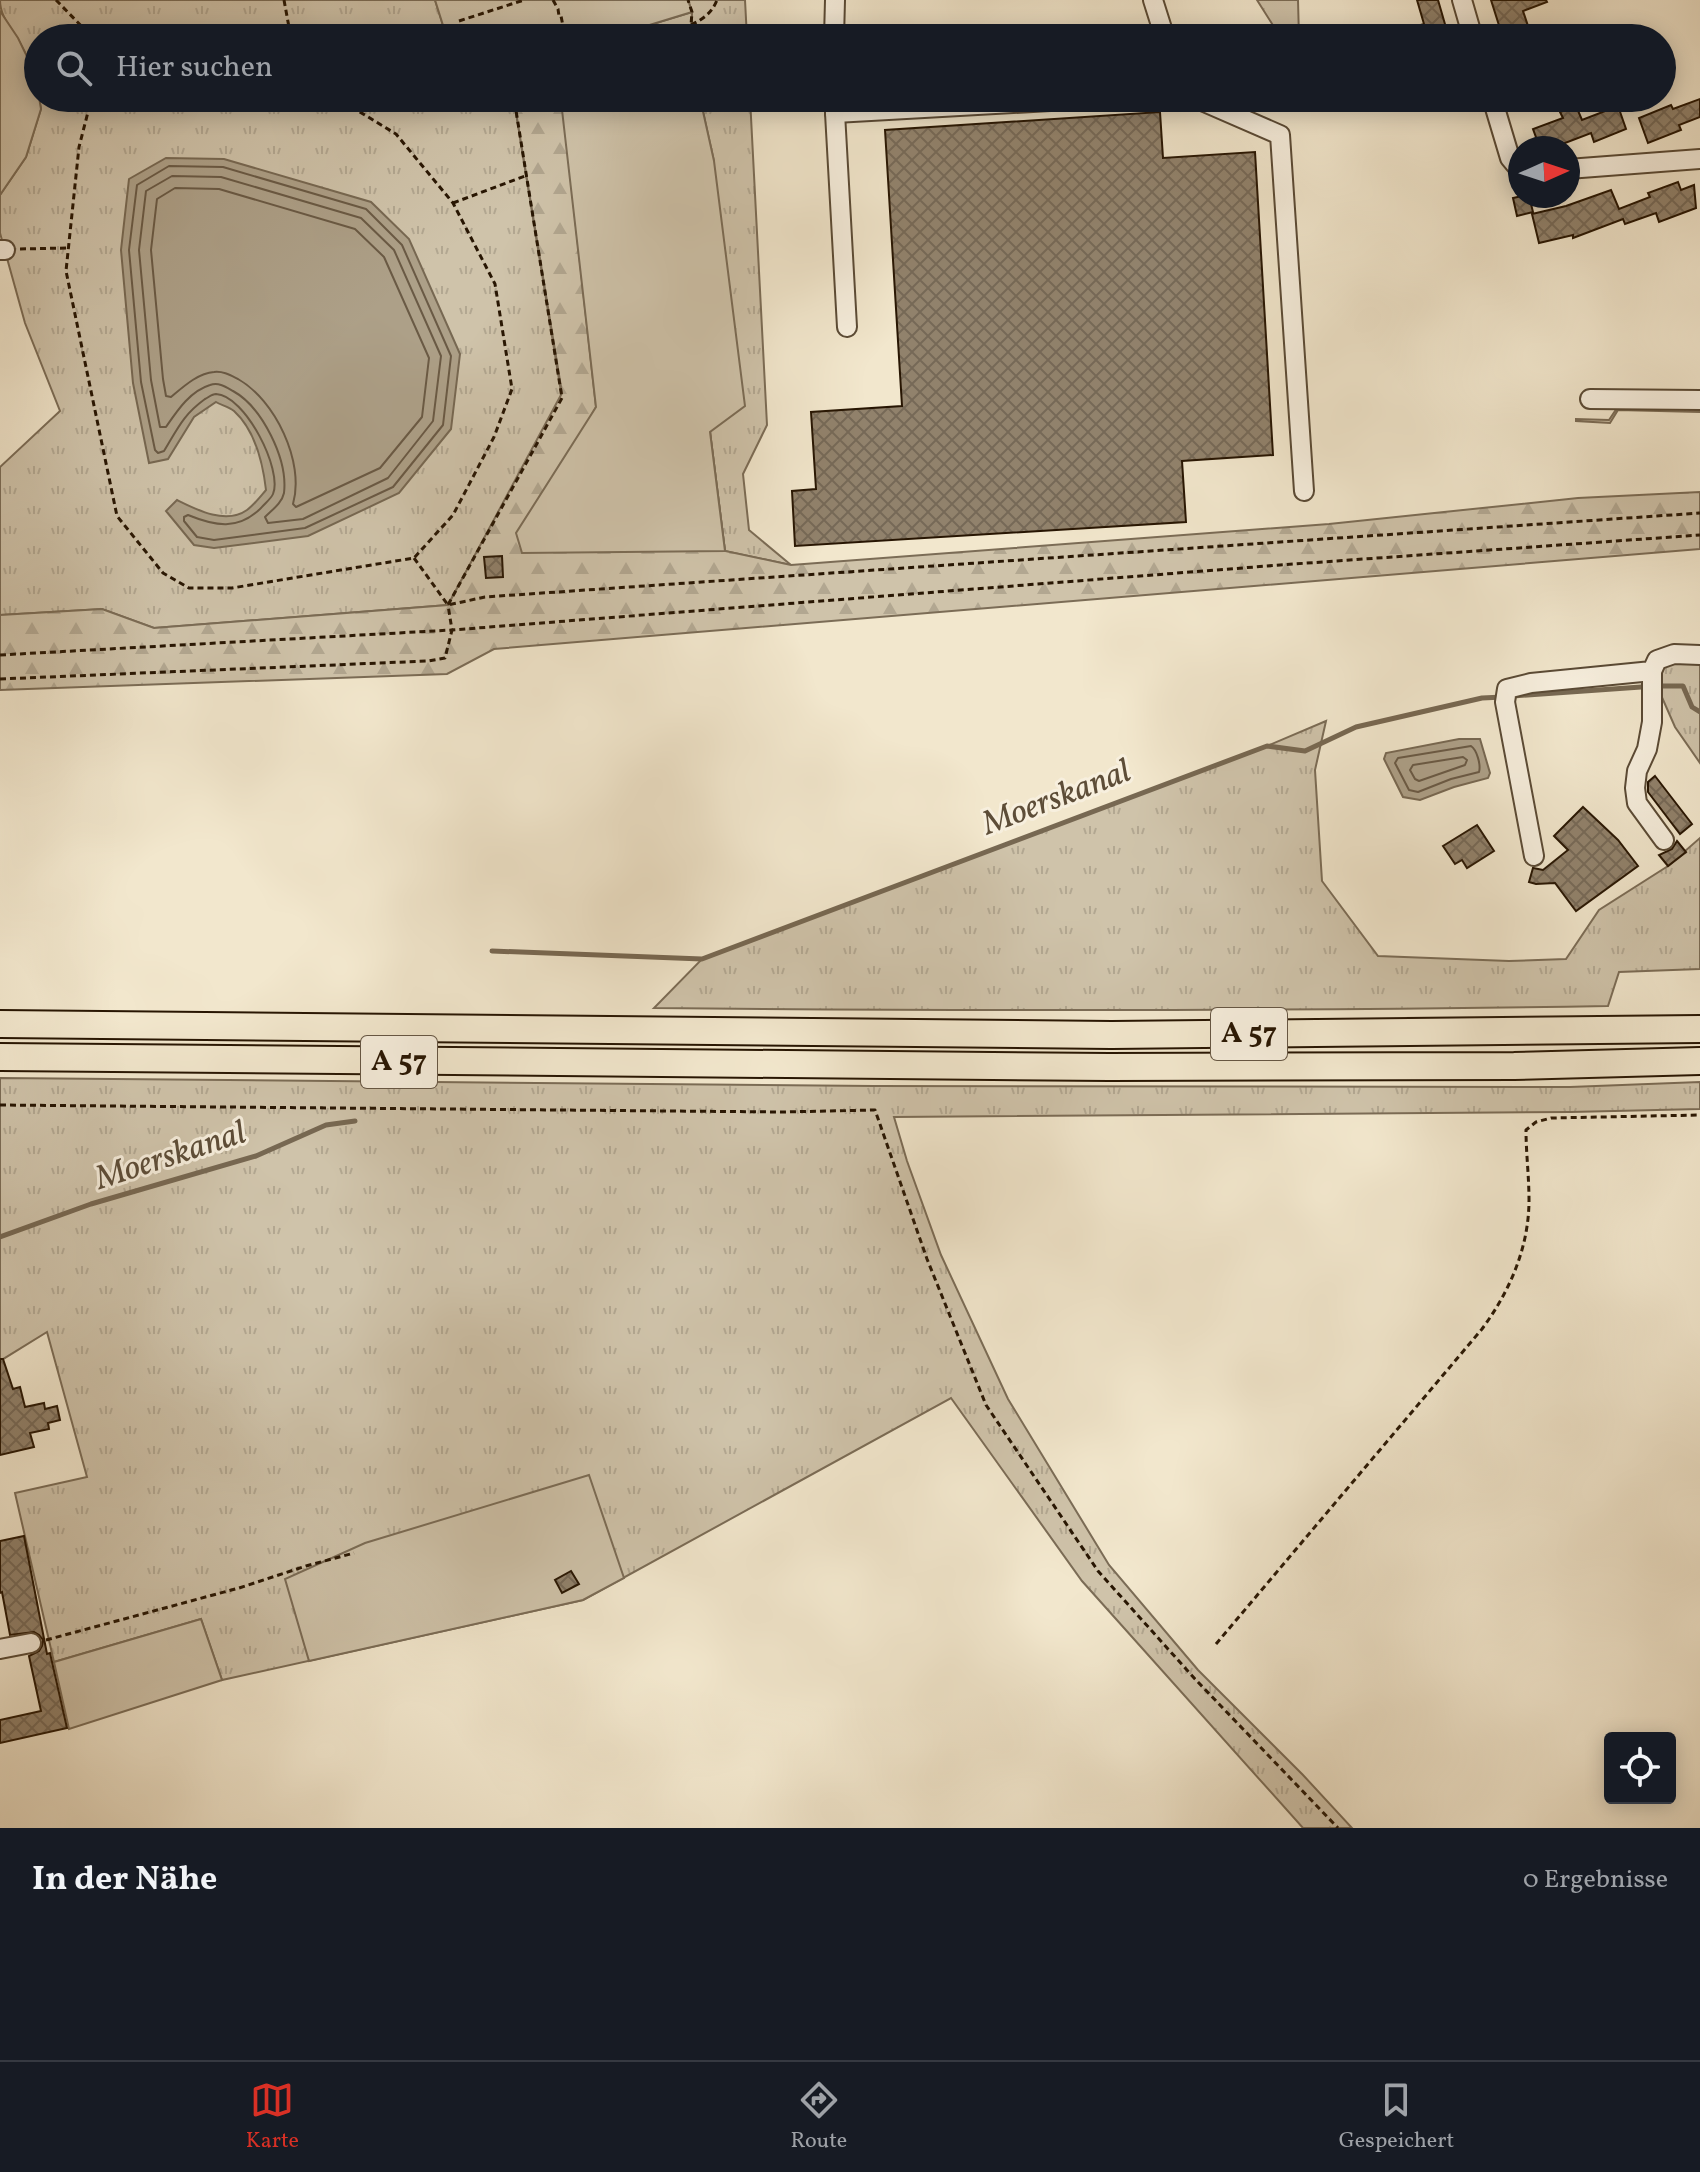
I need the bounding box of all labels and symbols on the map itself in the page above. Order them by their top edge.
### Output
north arrow [1508,136,1580,208]
water label: Moerskanal [975,749,1138,849]
road number: A 57 [1211,1008,1287,1060]
road number: A 57 [361,1036,437,1088]
water label: Moerskanal [89,1111,252,1204]

